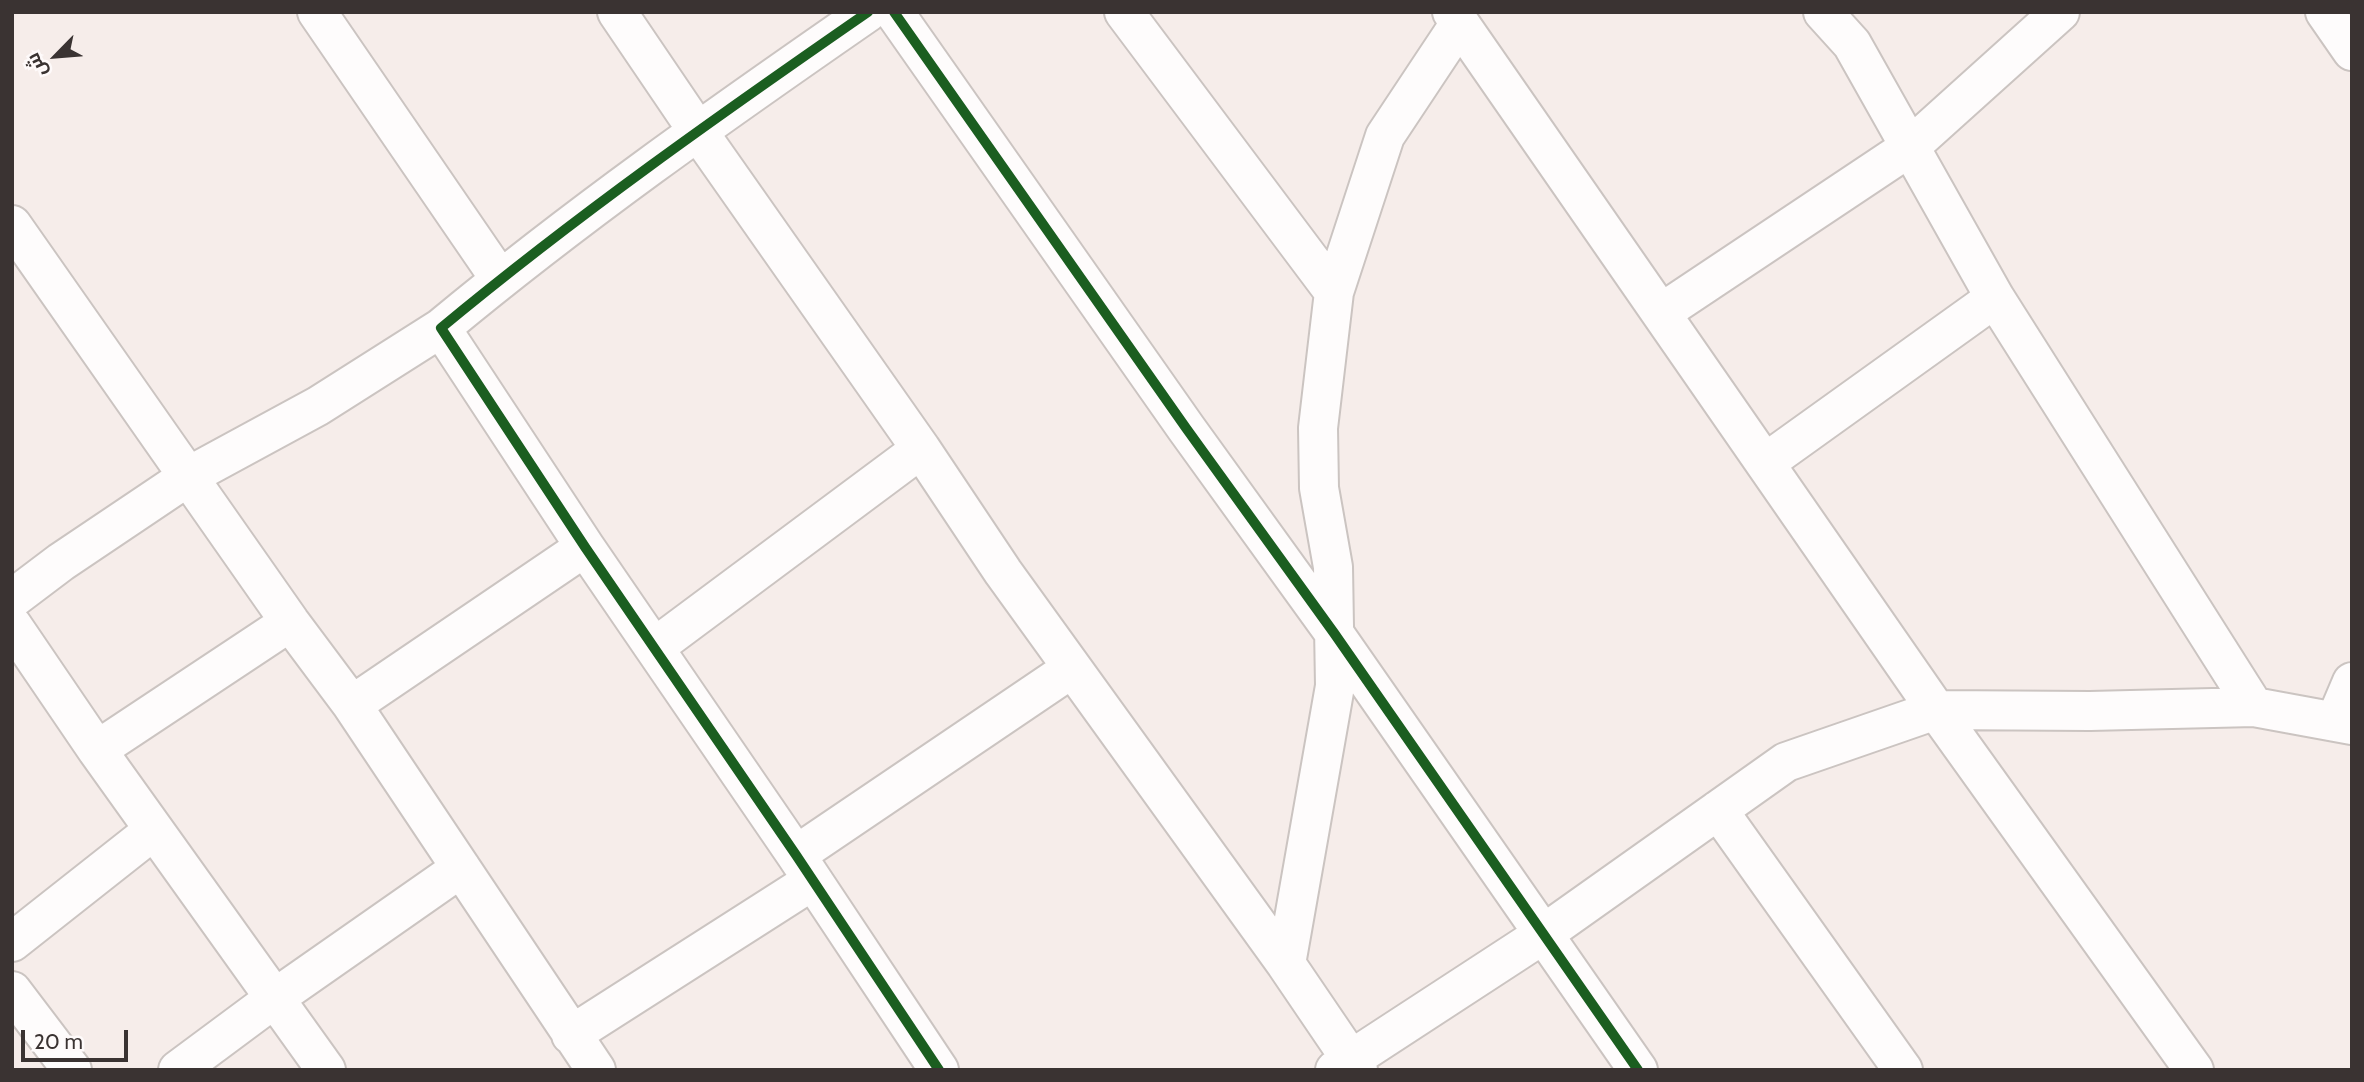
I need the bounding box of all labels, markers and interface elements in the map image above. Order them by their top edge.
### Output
north arrow [21,21,91,91]
text: ش [21,49,52,81]
scale bar [24,1016,131,1060]
text: 20 m [34,1029,83,1054]

